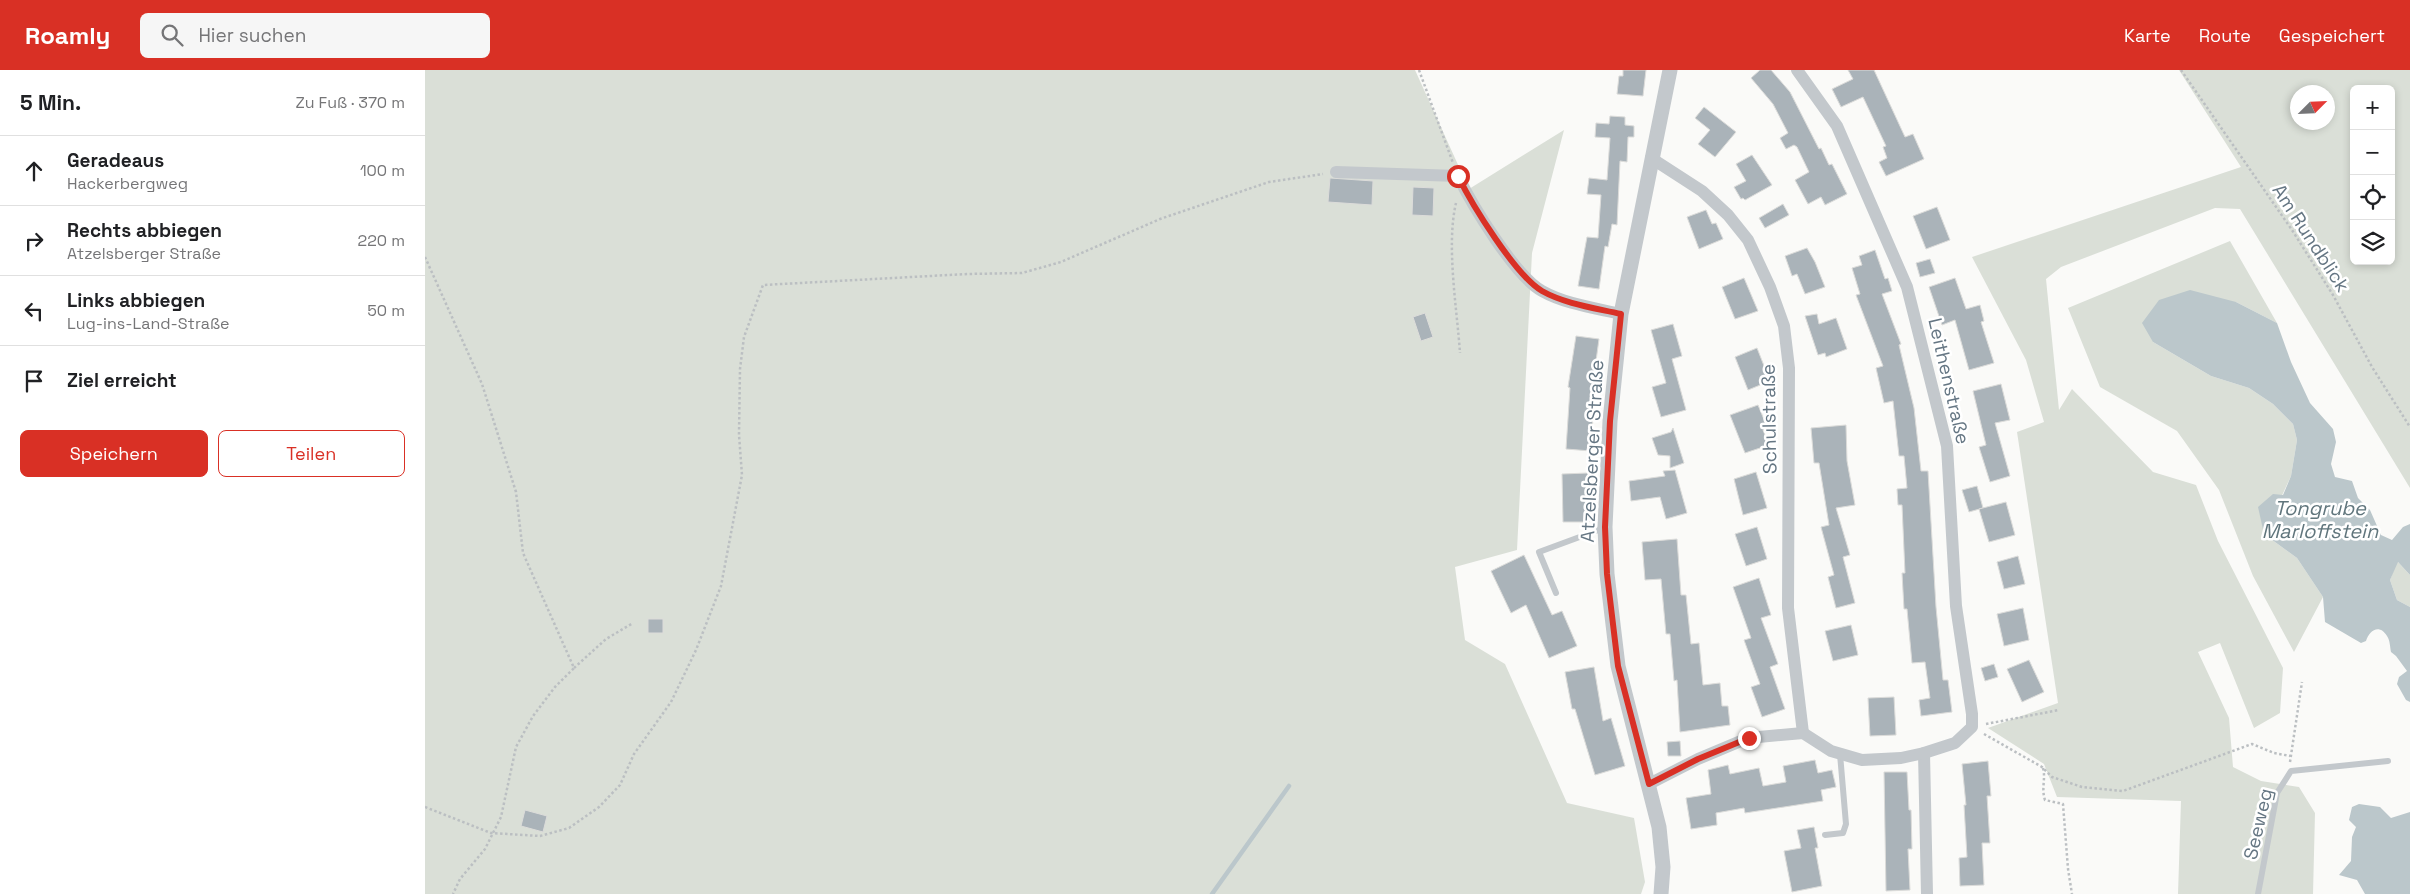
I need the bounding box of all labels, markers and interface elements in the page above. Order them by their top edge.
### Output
search box [140,13,490,58]
text: Roamly [25,20,110,51]
icon: search [158,21,186,49]
text: Hier suchen [198,23,306,48]
text: Karte [2124,24,2171,47]
text: Route [2199,24,2251,47]
text: Gespeichert [2279,24,2385,47]
north arrow [2290,85,2335,130]
map controls [2350,85,2395,265]
button: + [2350,85,2395,130]
text: 5 Min. [20,89,81,116]
text: Zu Fuß · 370 m [296,92,405,113]
button: − [2350,130,2395,175]
text: Geradeaus [67,148,164,173]
icon: ahead [20,157,48,185]
text: 100 m [360,160,405,181]
route start [1447,165,1470,188]
text: Hackerbergweg [67,173,188,194]
button: locate [2350,175,2395,220]
street label: Am Rundblick [2267,179,2355,297]
text: Rechts abbiegen [67,218,222,243]
button: layers [2350,220,2395,265]
icon: right [20,227,48,255]
text: 220 m [358,230,405,251]
text: Atzelsberger Straße [67,243,221,264]
text: Links abbiegen [67,288,205,313]
icon: left [20,297,48,325]
text: 50 m [367,300,405,321]
text: Lug-ins-Land-Straße [67,313,229,334]
street label: Leithenstraße [1922,315,1976,447]
street label: Atzelsberger Straße [1575,359,1609,543]
street label: Schulstraße [1756,364,1782,474]
icon: arrive [20,367,48,395]
text: Ziel erreicht [67,368,177,393]
button: Speichern [20,430,208,477]
button: Teilen [218,430,405,477]
water label: Tongrube Marloffstein [2262,495,2379,544]
route end [1738,727,1761,750]
street label: Seeweg [2238,786,2278,862]

